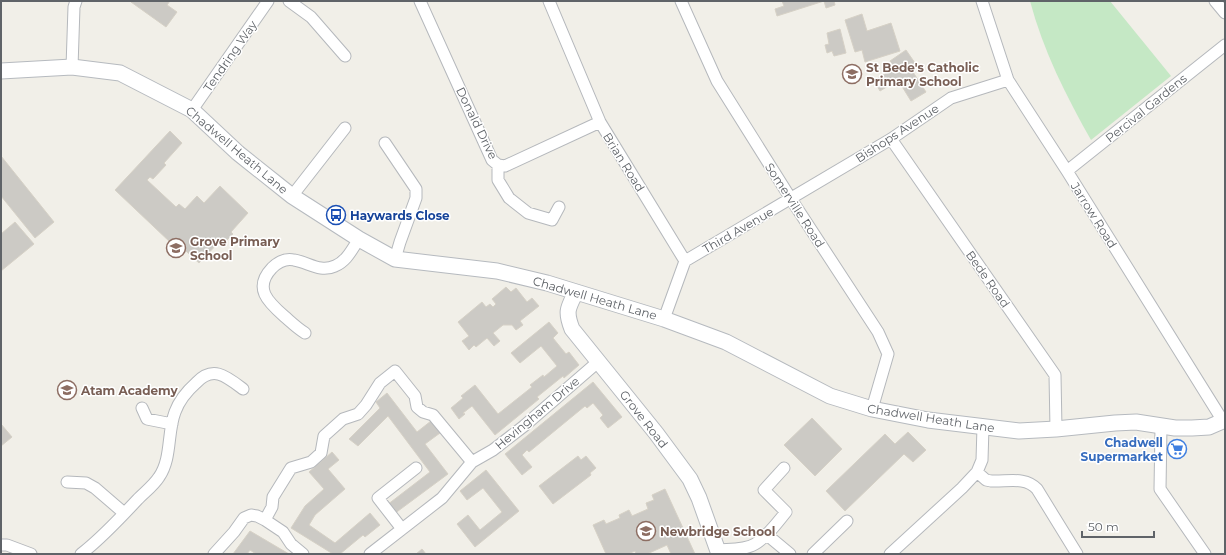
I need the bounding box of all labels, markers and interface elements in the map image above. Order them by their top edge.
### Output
street label: Tendring Way [200,17,260,94]
place label: St Bede's Catholic Primary School [866,60,979,89]
school or university icon: St Bede's Catholic Primary School [841,63,863,85]
street label: Percival Gardens [1102,71,1190,145]
street label: Donald Drive [453,84,501,162]
street label: Bishops Avenue [853,101,941,165]
street label: Chadwell Heath Lane [183,103,291,197]
street label: Brian Road [600,130,648,194]
street label: Somerville Road [762,160,828,250]
street label: Jarrow Road [1067,178,1120,251]
bus stop icon: Haywards Close [325,204,347,226]
street label: Third Avenue [700,204,776,256]
place label: Haywards Close [350,208,450,223]
place label: Grove Primary School [190,234,281,263]
school or university icon: Grove Primary School [165,237,187,259]
street label: Bede Road [963,248,1013,310]
street label: Chadwell Heath Lane [531,273,659,323]
street label: Hevingham Drive [492,373,582,453]
school or university icon: Atam Academy [56,379,78,401]
place label: Atam Academy [80,383,179,398]
street label: Grove Road [617,387,671,451]
street label: Chadwell Heath Lane [866,401,996,435]
place label: Chadwell Supermarket [1081,435,1164,464]
supermarket icon: Chadwell Supermarket [1166,438,1188,460]
scale bar [1082,513,1154,539]
text: 50 m [1088,519,1119,534]
school or university icon: Newbridge School [635,520,657,542]
place label: Newbridge School [660,524,775,539]

